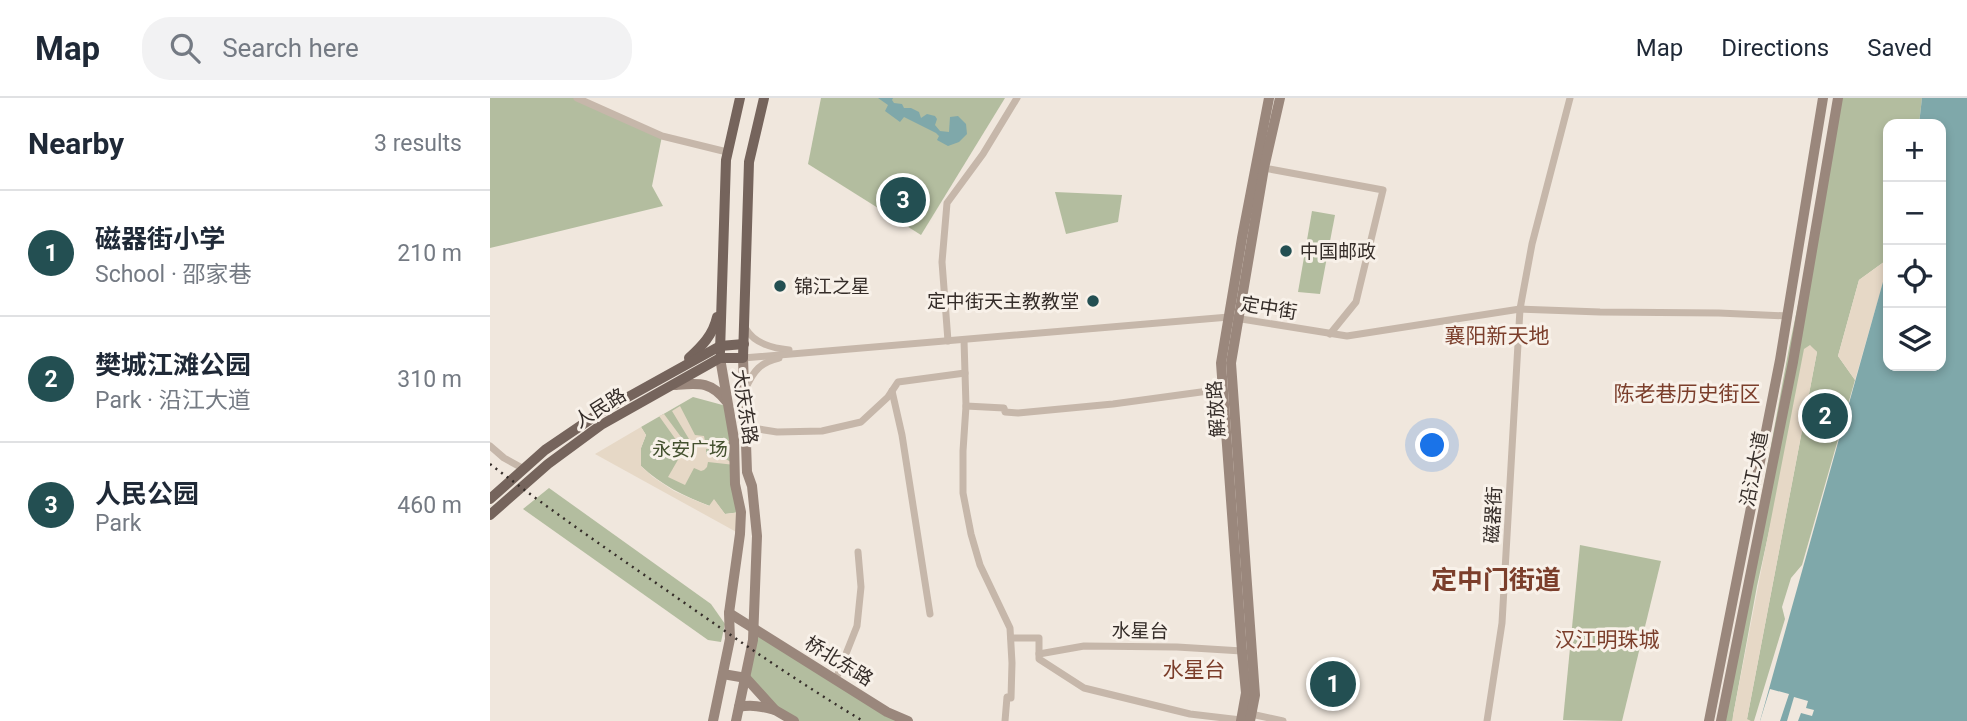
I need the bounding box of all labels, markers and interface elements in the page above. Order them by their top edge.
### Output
search box [142,17,632,80]
text: Map [35,29,100,68]
icon: search [166,29,204,67]
text: Search here [222,33,359,63]
text: Map [1636,34,1683,62]
text: Directions [1721,34,1829,62]
text: Saved [1867,34,1932,62]
map controls [1883,119,1946,371]
button: + [1883,119,1946,182]
text: Nearby [28,126,124,161]
text: 3 results [374,130,462,157]
pin: 3 [880,174,926,226]
button: − [1883,182,1946,245]
text: 磁器街小学 [95,224,225,254]
text: 1 [44,240,58,267]
text: 210 m [397,240,462,267]
place label: 中国邮政 [1300,240,1376,263]
marker: 中国邮政 [1278,243,1294,259]
button: locate [1883,245,1946,308]
text: School · 邵家巷 [95,261,252,288]
place label: 锦江之星 [794,275,870,298]
marker: 锦江之星 [772,278,788,294]
place label: 定中街天主教教堂 [927,290,1079,313]
street label: 定中街 [1239,292,1299,324]
marker: 定中街天主教教堂 [1085,293,1101,309]
button: layers [1883,308,1946,371]
district label: 襄阳新天地 [1445,324,1550,348]
text: 樊城江滩公园 [95,350,251,380]
text: 2 [44,366,58,393]
text: 310 m [397,366,462,393]
street label: 大庆东路 [728,368,762,446]
street label: 解放路 [1203,380,1229,438]
district label: 陈老巷历史街区 [1614,382,1761,406]
street label: 人民路 [570,383,630,433]
text: Park · 沿江大道 [95,387,251,414]
pin: 2 [1802,390,1848,442]
your location [1415,428,1449,462]
street label: 沿江大道 [1735,429,1773,509]
park label: 永安广场 [652,438,728,461]
text: 人民公园 [95,479,199,509]
street label: 磁器街 [1480,486,1506,544]
text: 3 [44,492,58,519]
text: 460 m [397,492,462,519]
text: Park [95,510,141,537]
district label: 定中门街道 [1431,565,1561,595]
street label: 水星台 [1111,619,1169,643]
district label: 汉江明珠城 [1555,628,1660,652]
street label: 桥北东路 [801,631,877,691]
district label: 水星台 [1163,658,1226,682]
pin: 1 [1310,658,1356,710]

